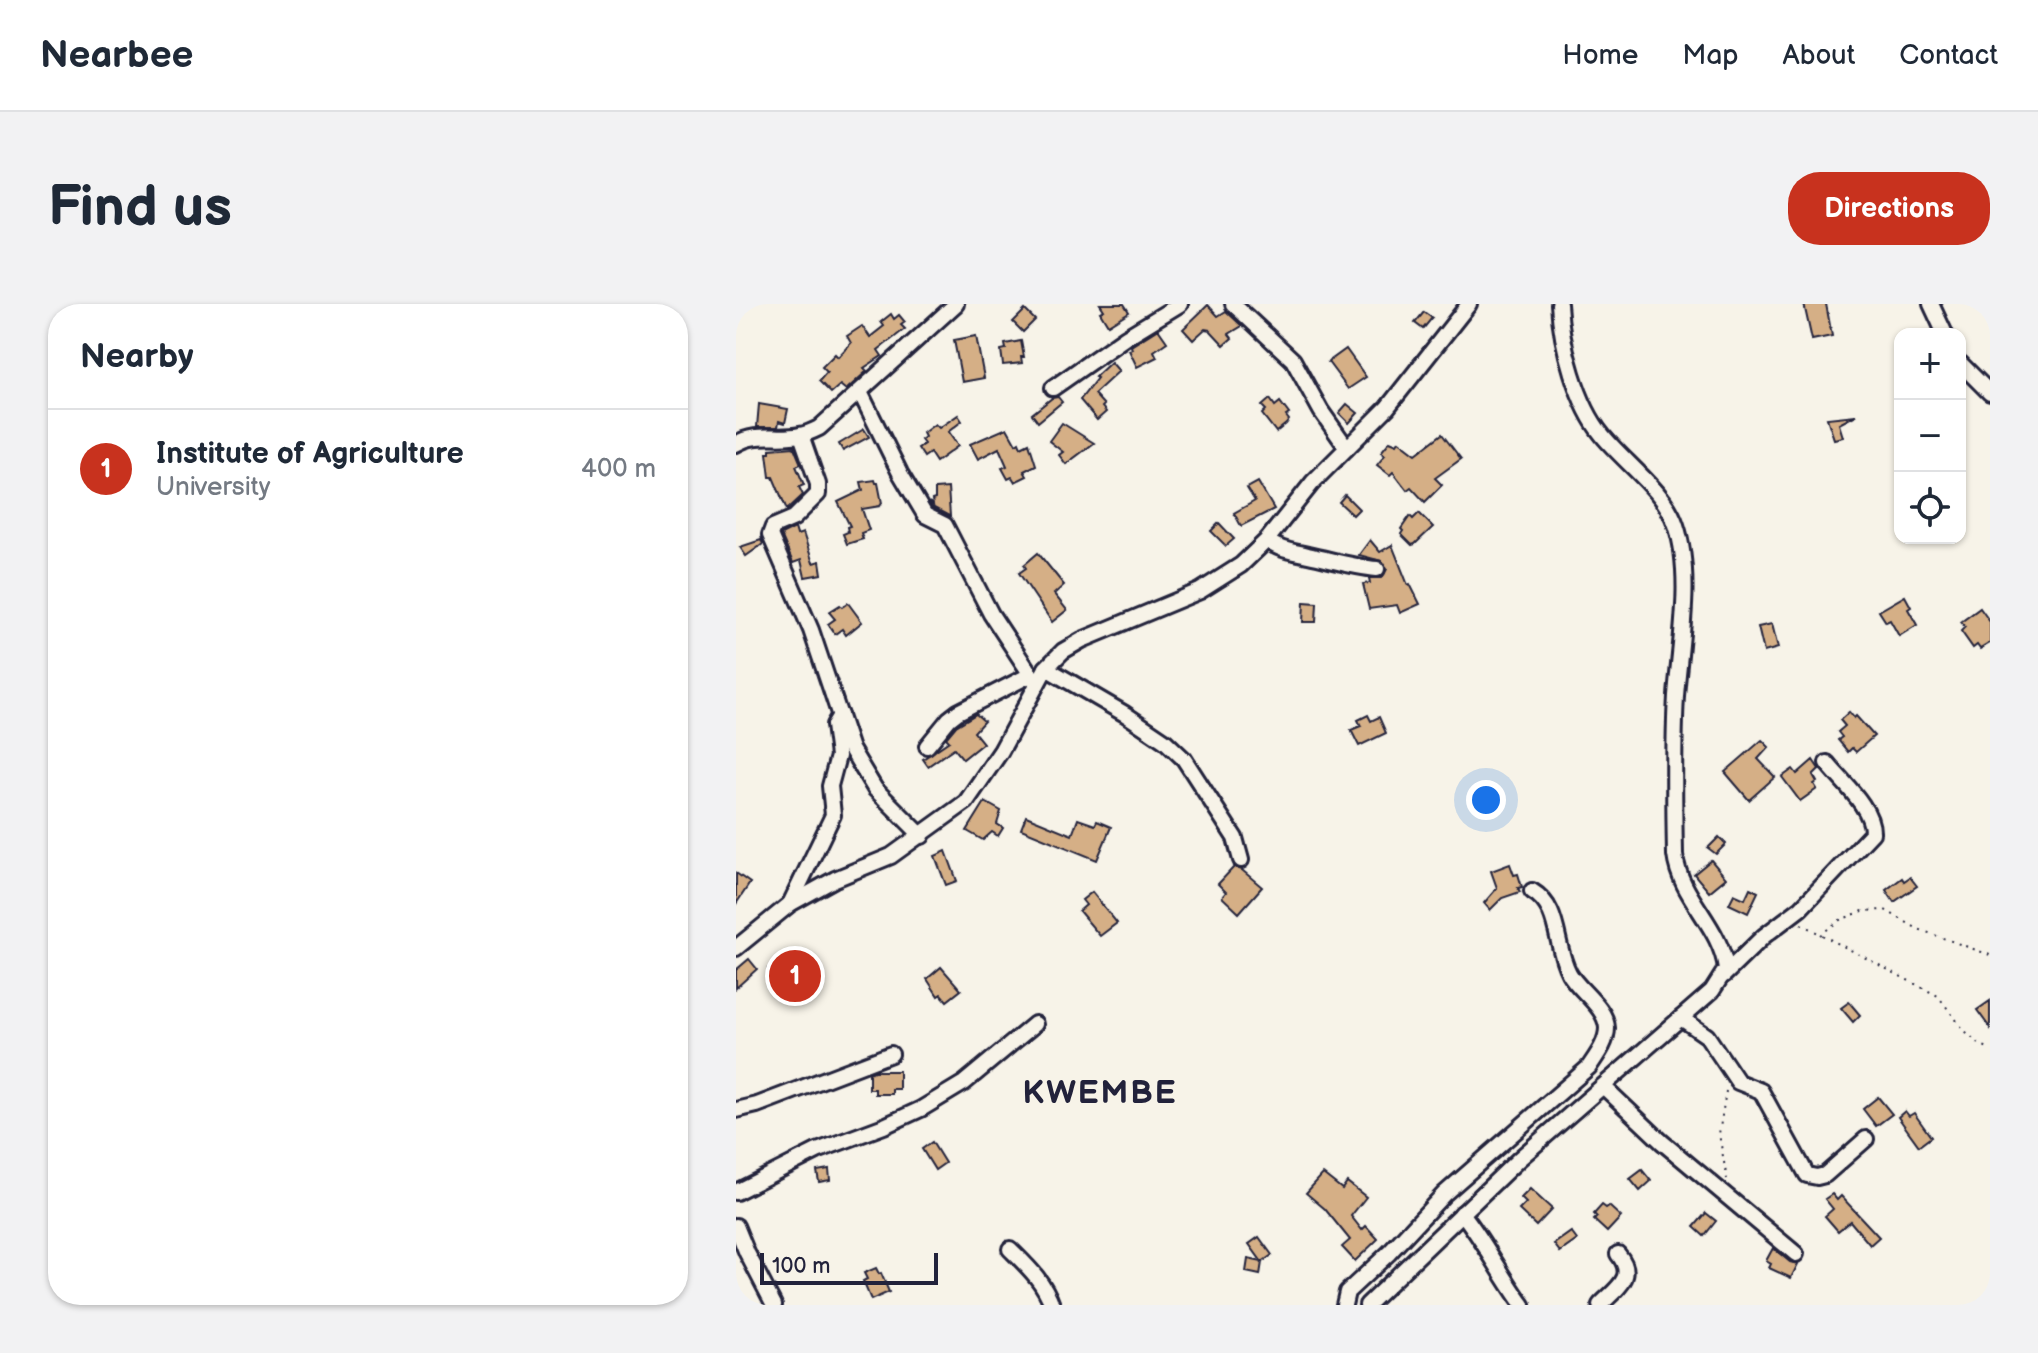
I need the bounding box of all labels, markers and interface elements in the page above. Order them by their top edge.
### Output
text: Nearbee [40,33,193,78]
text: Home [1562,39,1638,72]
text: Map [1682,39,1739,72]
text: About [1783,39,1855,72]
text: Contact [1899,39,1998,72]
button: Directions [1788,172,1990,245]
text: Find us [48,175,232,242]
map controls [1894,328,1966,544]
button: + [1894,328,1966,400]
text: Nearby [80,336,194,377]
button: − [1894,400,1966,472]
text: Institute of Agriculture [156,436,464,472]
text: 1 [101,454,111,485]
text: 400 m [581,454,656,485]
text: University [156,472,271,503]
button: locate [1894,472,1966,544]
your location [1466,780,1506,820]
pin: 1 [769,946,821,1006]
district label: KWEMBE [1022,1074,1178,1113]
scale bar [760,1249,938,1285]
text: 100 m [772,1253,831,1280]

